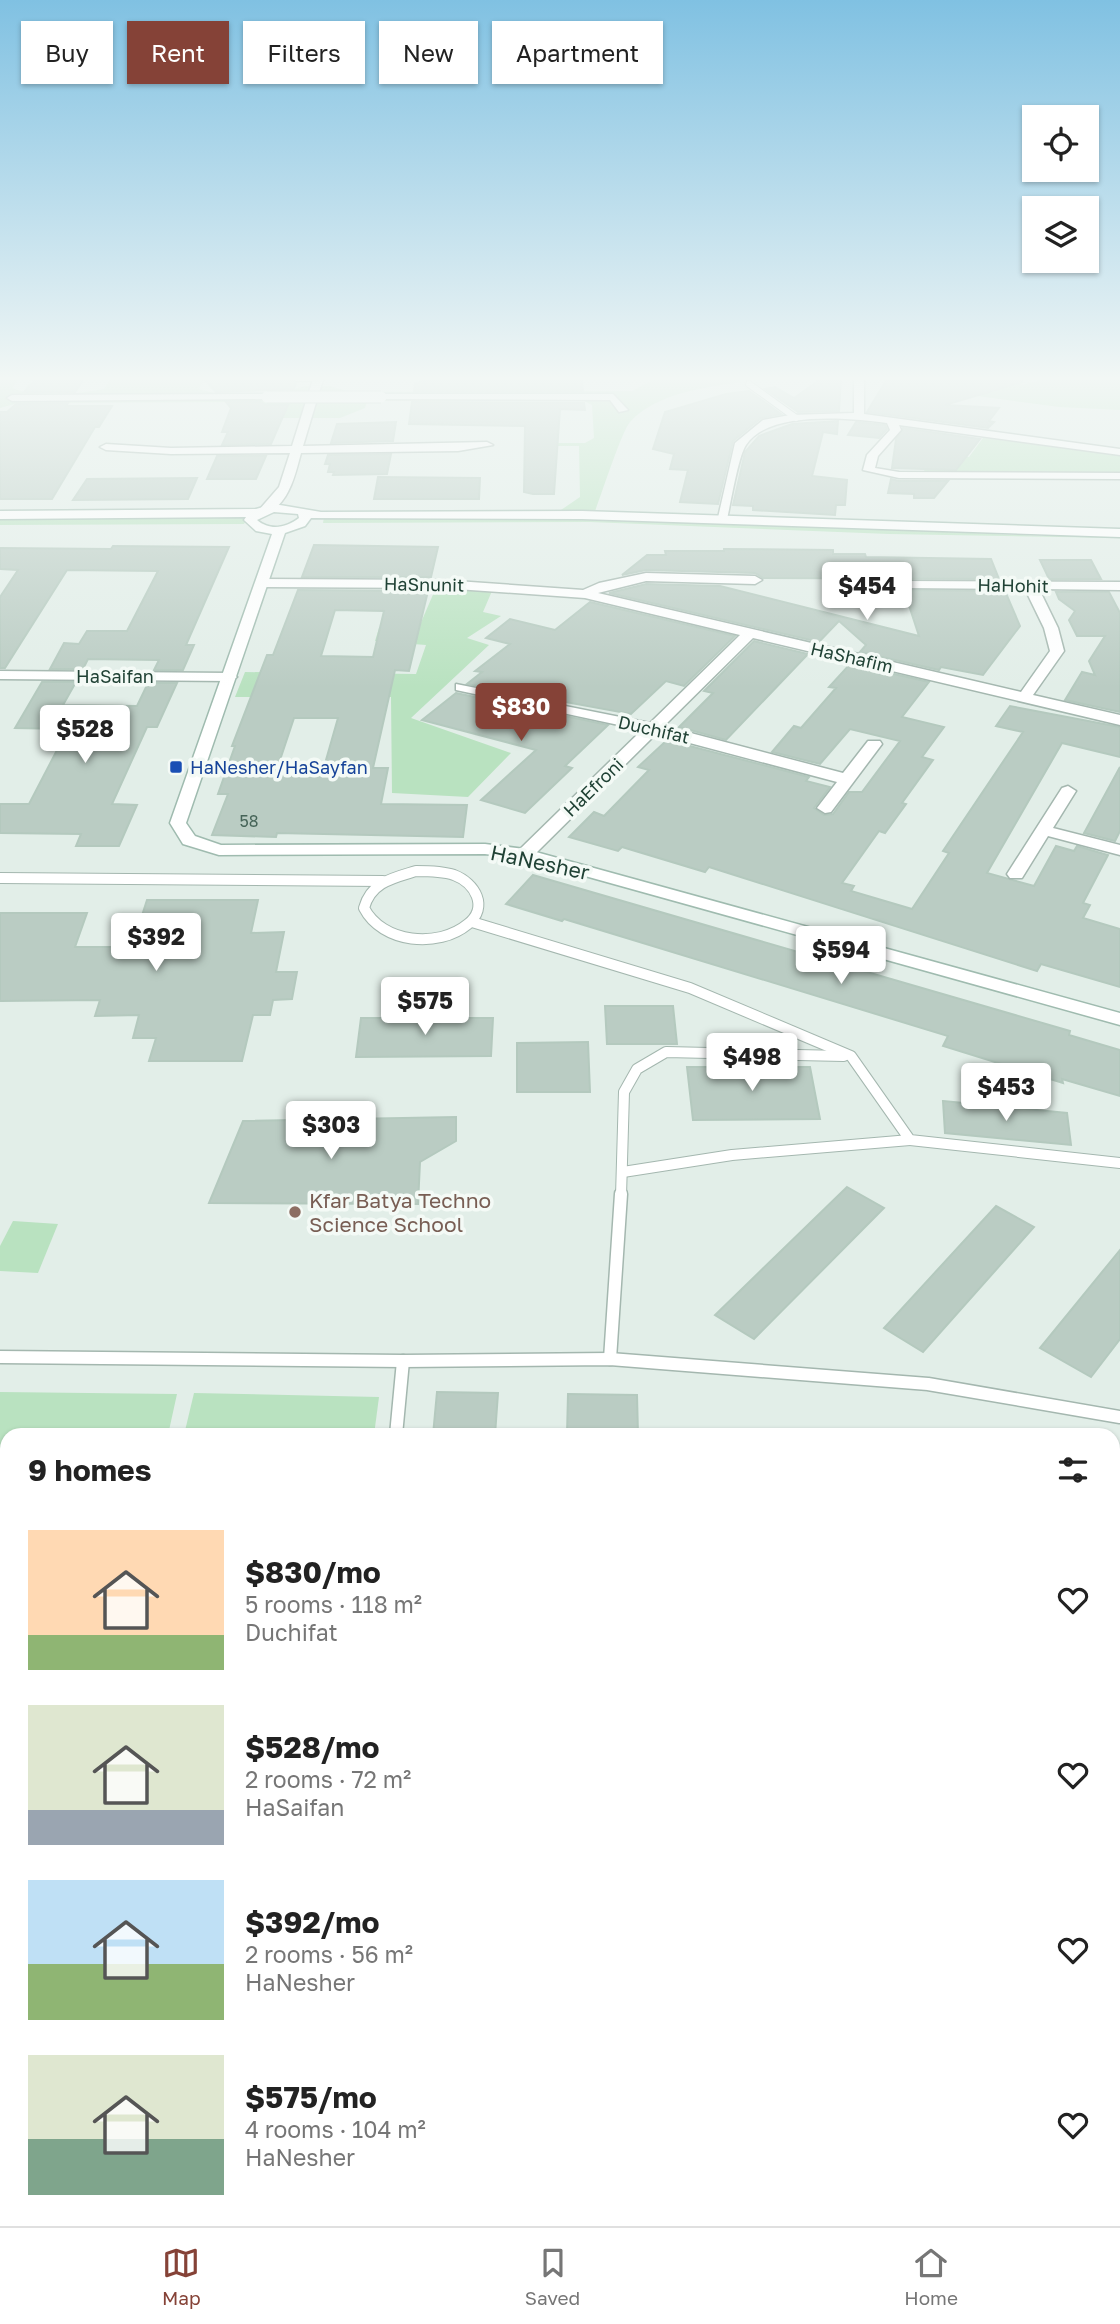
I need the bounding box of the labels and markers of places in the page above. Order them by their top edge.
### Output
pin: $454 [826,562,908,622]
pin: $830 [480,684,562,743]
pin: $528 [44,706,126,765]
place label: HaNesher/HaSayfan [190,756,368,778]
marker: HaNesher/HaSayfan [168,759,184,775]
pin: $392 [115,914,197,973]
pin: $594 [800,926,882,986]
pin: $575 [384,978,466,1037]
pin: $498 [711,1034,793,1093]
pin: $453 [965,1064,1047,1123]
pin: $303 [290,1102,372,1161]
place label: Kfar Batya Techno Science School [309,1187,491,1237]
marker: Kfar Batya Techno Science School [287,1204,303,1220]

